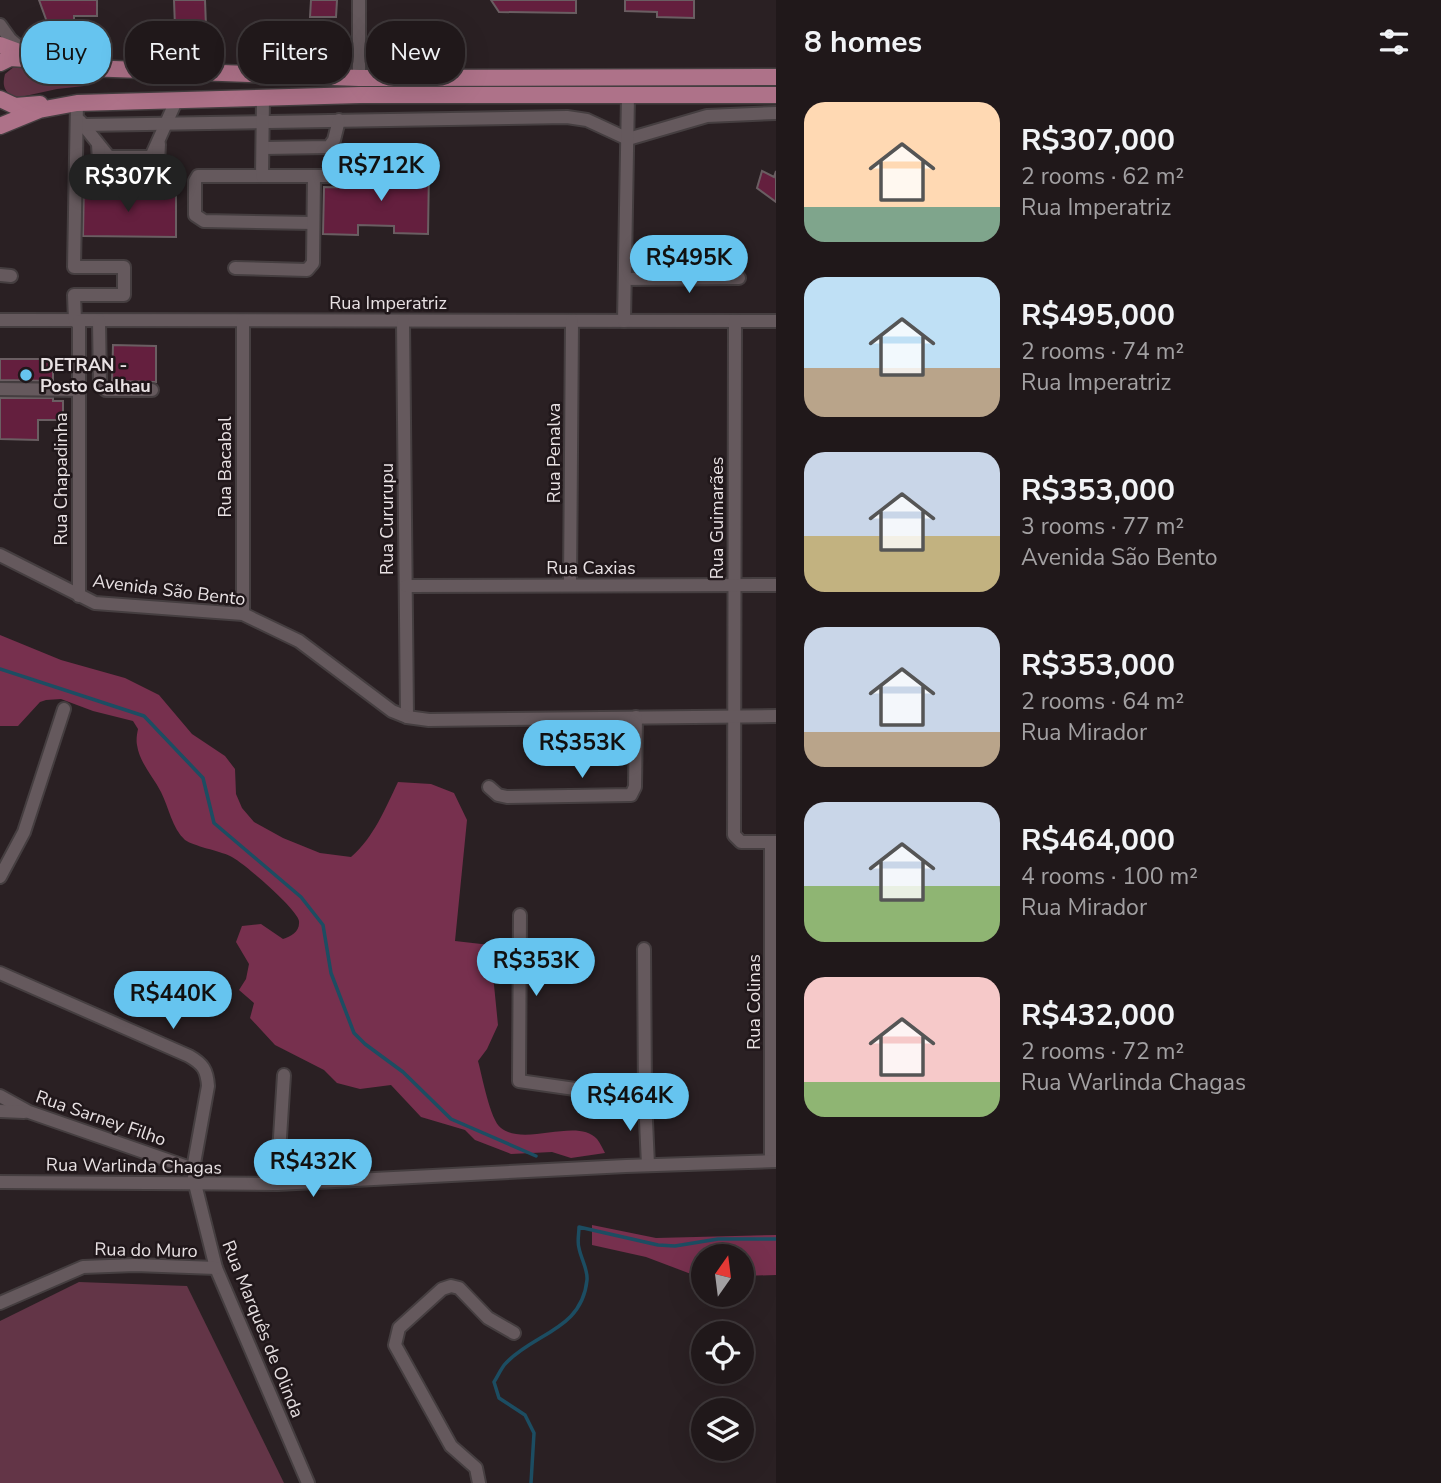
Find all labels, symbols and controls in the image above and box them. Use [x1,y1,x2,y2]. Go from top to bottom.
chip: Buy [21,21,111,84]
chip: Rent [125,21,224,84]
chip: Filters [238,21,352,84]
chip: New [366,21,465,84]
text: 8 homes [804,22,922,63]
icon: filters [1375,23,1413,61]
text: R$307,000 [1021,120,1175,161]
icon: home [860,130,944,214]
pin: R$712K [324,144,438,203]
text: R$712K [338,150,424,181]
pin: R$307K [71,154,185,214]
text: R$307K [85,161,171,192]
text: 2 rooms · 62 m² [1021,161,1184,192]
text: Rua Imperatriz [1021,192,1171,223]
pin: R$495K [632,236,746,295]
text: R$495K [646,242,732,273]
street label: Rua Imperatriz [329,291,447,315]
text: R$495,000 [1021,295,1175,336]
icon: home [860,305,944,389]
text: 2 rooms · 74 m² [1021,336,1184,367]
place label: DETRAN - Posto Calhau [40,353,151,398]
marker: DETRAN - Posto Calhau [18,367,34,383]
text: Rua Imperatriz [1021,367,1171,398]
street label: Rua Penalva [542,403,566,503]
street label: Rua Chapadinha [49,413,73,545]
street label: Rua Bacabal [213,416,237,518]
street label: Rua Guimarães [705,457,729,579]
street label: Rua Cururupu [375,463,399,575]
text: R$353,000 [1021,470,1175,511]
icon: home [860,480,944,564]
text: 3 rooms · 77 m² [1021,511,1184,542]
text: Avenida São Bento [1021,542,1218,573]
street label: Rua Caxias [546,556,636,580]
street label: Avenida São Bento [91,569,247,611]
text: R$353,000 [1021,645,1175,686]
icon: home [860,655,944,739]
text: 2 rooms · 64 m² [1021,686,1184,717]
text: Rua Mirador [1021,717,1147,748]
pin: R$353K [525,720,639,780]
text: R$353K [539,727,625,758]
text: R$464,000 [1021,820,1175,861]
icon: home [860,830,944,914]
text: 4 rooms · 100 m² [1021,861,1198,892]
text: Rua Mirador [1021,892,1147,923]
pin: R$353K [479,939,593,998]
text: R$353K [493,945,579,976]
street label: Rua Colinas [742,954,766,1050]
pin: R$440K [116,972,230,1031]
text: R$440K [130,978,216,1009]
text: R$432,000 [1021,995,1175,1036]
icon: home [860,1005,944,1089]
text: 2 rooms · 72 m² [1021,1036,1184,1067]
text: Rua Warlinda Chagas [1021,1067,1246,1098]
pin: R$464K [573,1074,687,1133]
text: R$464K [587,1080,673,1111]
street label: Rua Sarney Filho [33,1084,169,1152]
pin: R$432K [256,1140,370,1199]
text: R$432K [270,1146,356,1177]
street label: Rua Warlinda Chagas [46,1152,222,1180]
street label: Rua do Muro [94,1237,198,1263]
street label: Rua Marquês de Olinda [216,1237,310,1421]
north arrow [691,1244,754,1307]
map controls [691,1244,754,1461]
button: locate [691,1321,754,1384]
button: layers [691,1398,754,1461]

